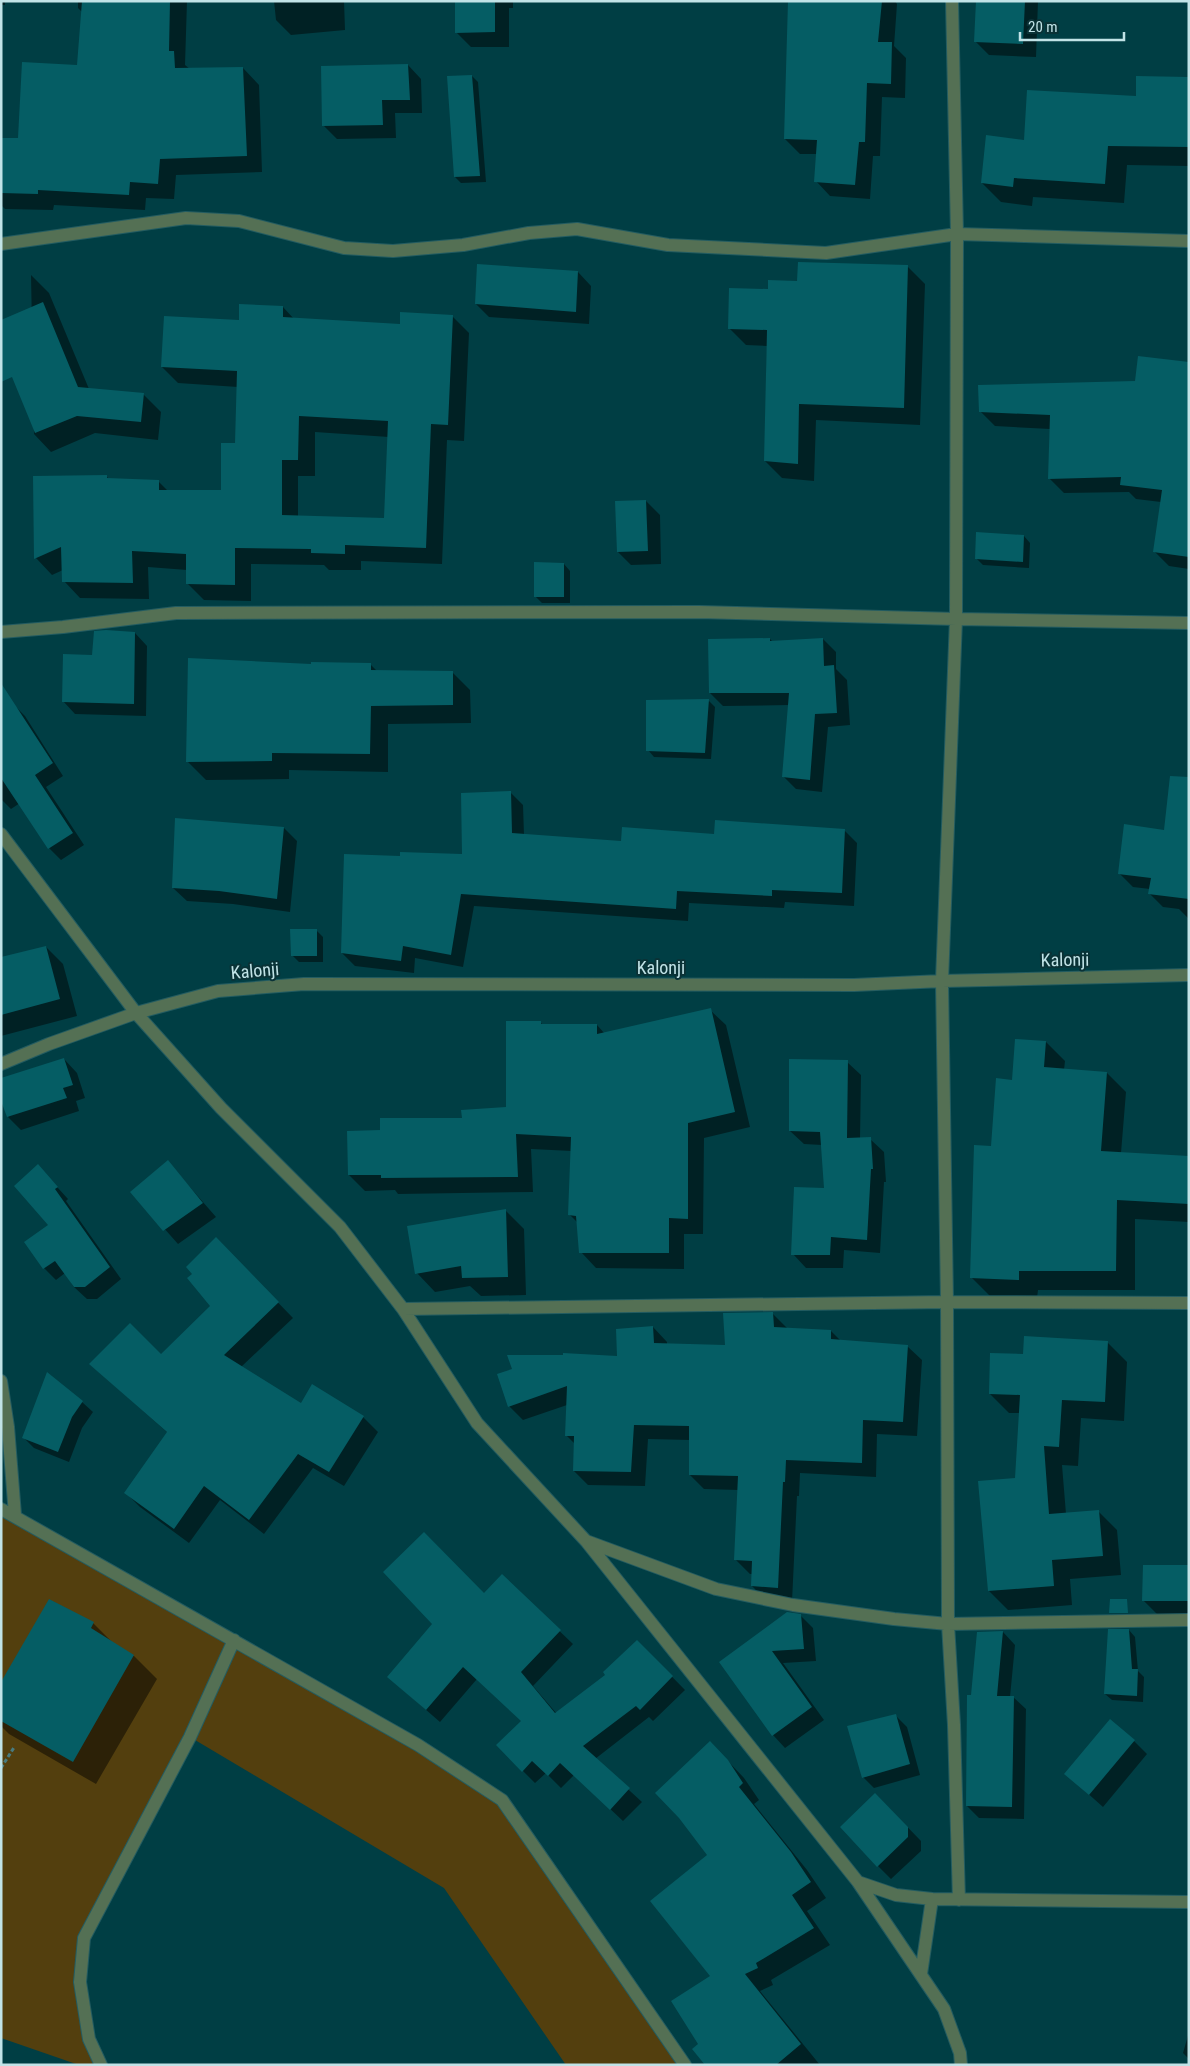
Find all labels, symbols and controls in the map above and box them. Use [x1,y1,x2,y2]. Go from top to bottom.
scale bar [1020,10,1124,42]
text: 20 m [1028,18,1058,36]
street label: Kalonji [1041,949,1089,970]
street label: Kalonji [637,957,685,978]
street label: Kalonji [230,958,280,983]

